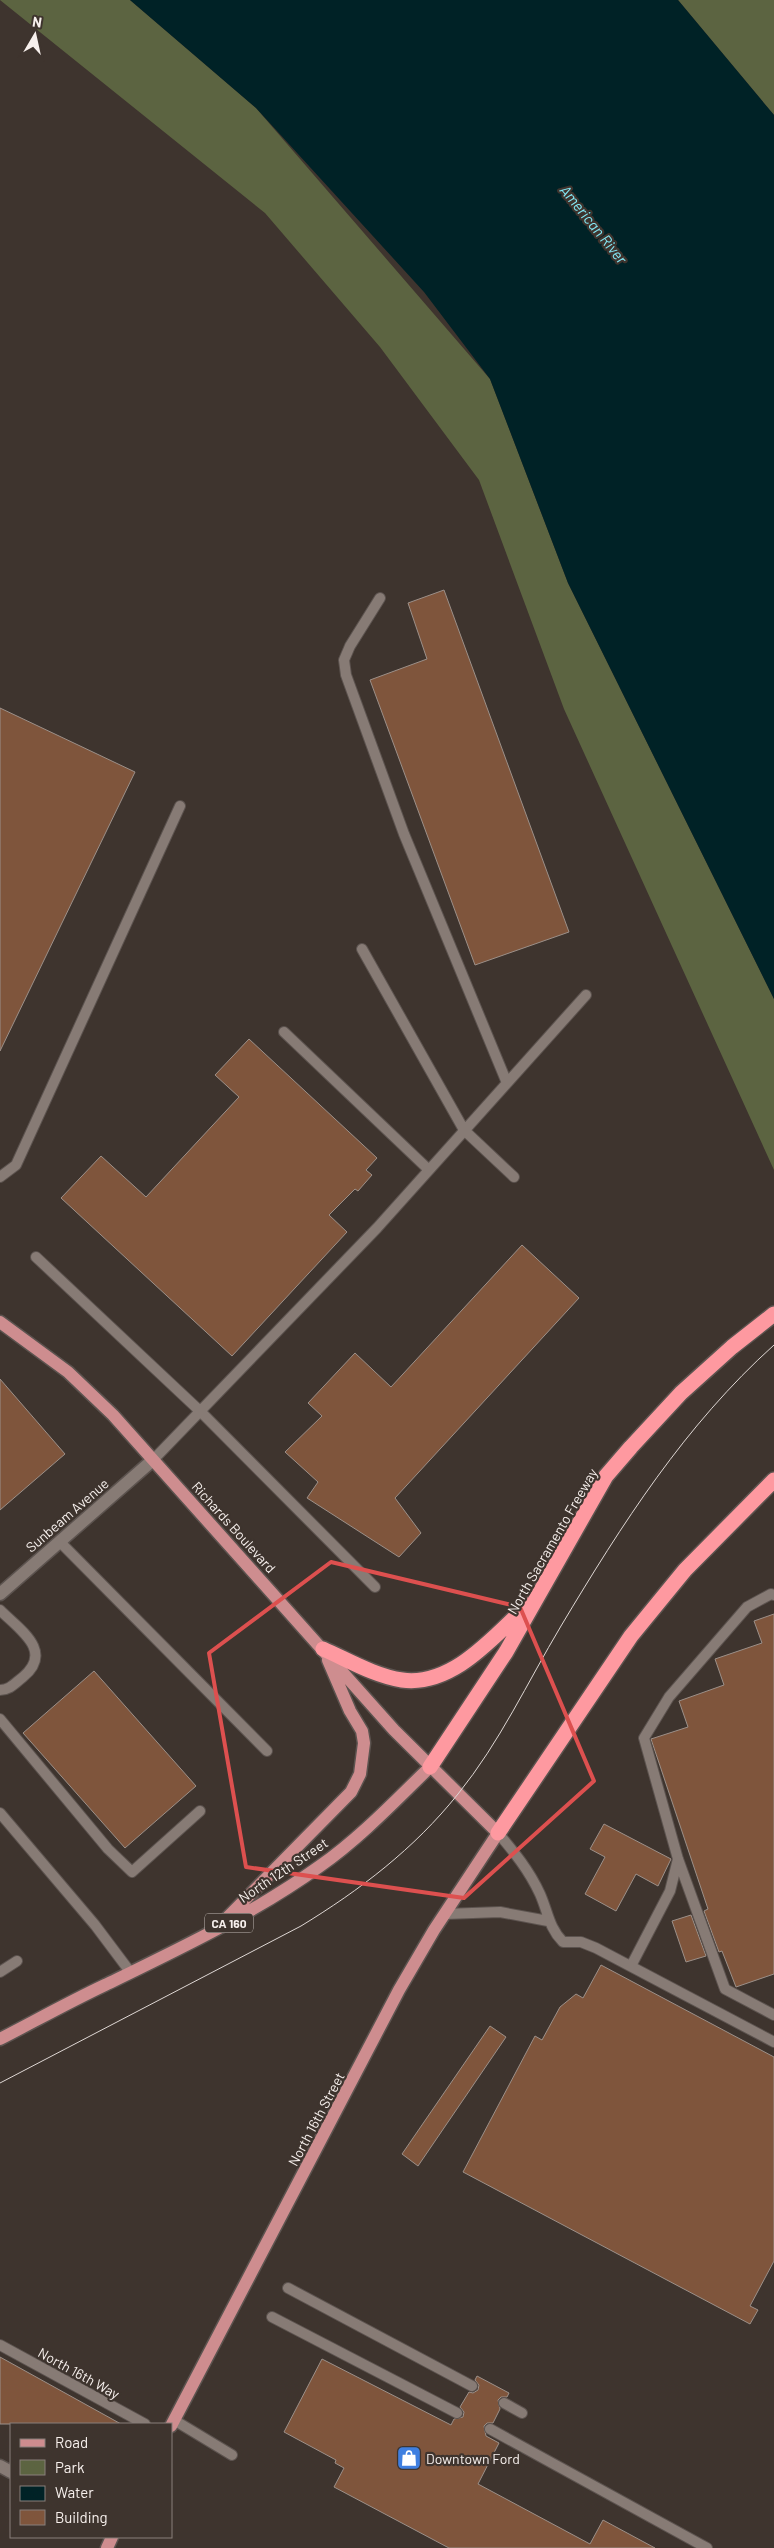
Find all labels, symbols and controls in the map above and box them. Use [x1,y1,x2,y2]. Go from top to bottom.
north arrow [10,10,60,60]
text: N [31,13,43,31]
water label: American River [557,181,632,268]
street label: North Sacramento Freeway [503,1465,601,1617]
street label: Sunbeam Avenue [22,1474,112,1556]
street label: Richards Boulevard [189,1478,279,1576]
street label: North 12th Street [235,1834,331,1906]
road number: CA 160 [205,1914,253,1932]
street label: North 16th Street [284,2069,348,2169]
street label: North 16th Way [35,2344,123,2403]
legend [10,2423,172,2538]
text: Road [55,2433,88,2451]
shop icon: Downtown Ford [396,2445,422,2471]
place label: Downtown Ford [426,2450,520,2467]
text: Park [55,2458,85,2476]
text: Water [55,2483,94,2501]
text: Building [55,2508,108,2526]

